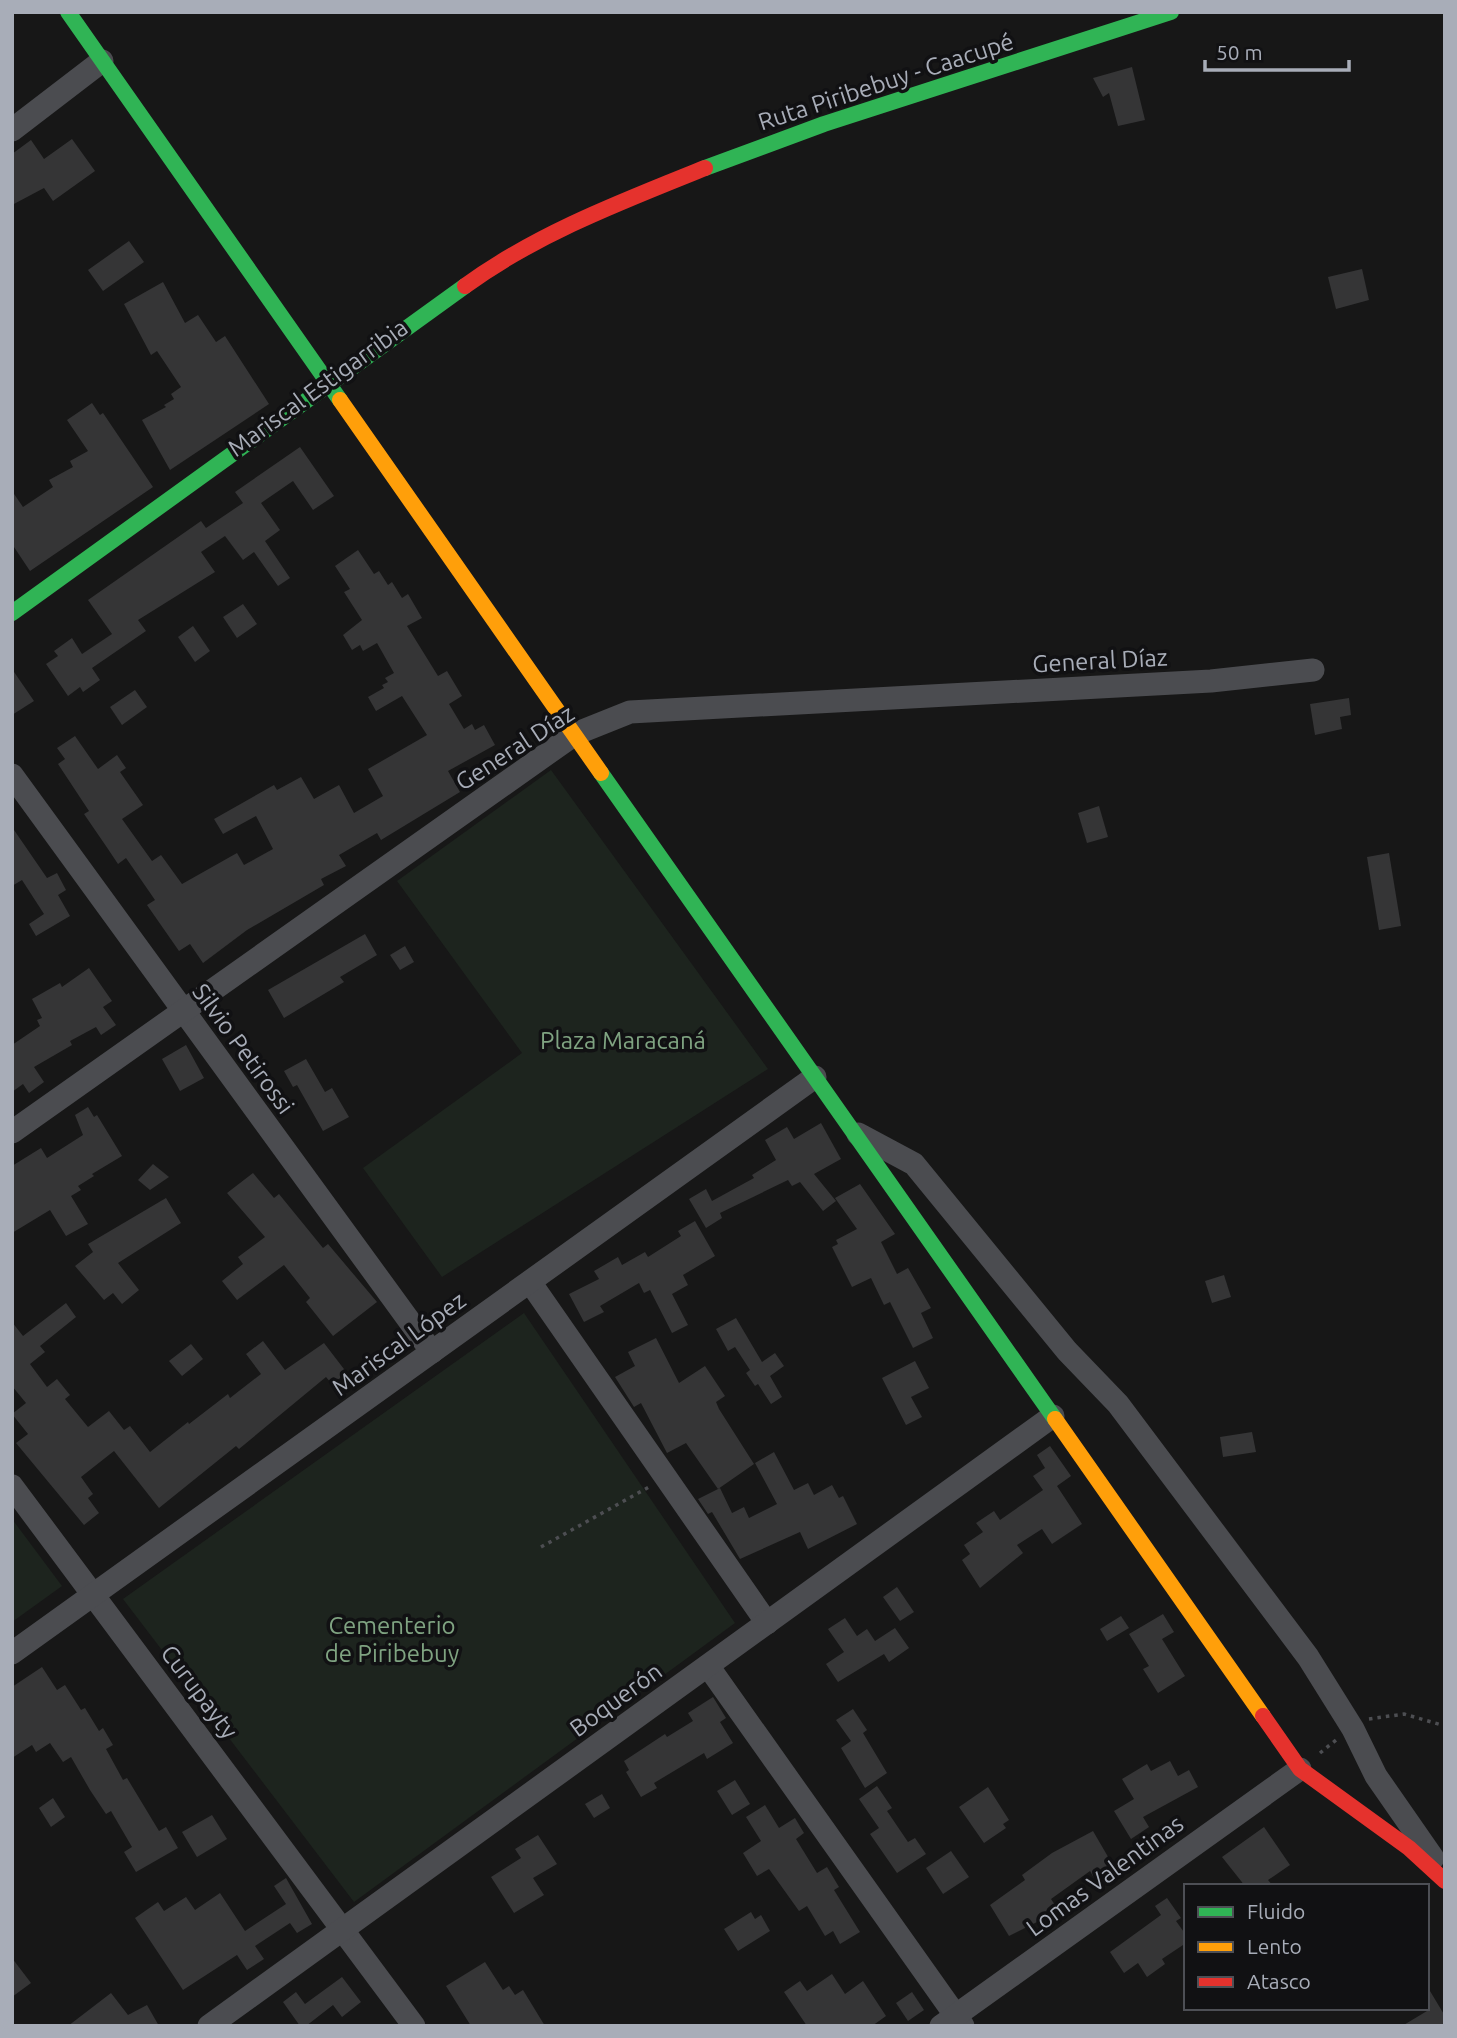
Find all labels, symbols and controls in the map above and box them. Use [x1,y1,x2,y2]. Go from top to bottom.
street label: Ruta Piribebuy - Caacupé [755,27,1017,136]
scale bar [1205,28,1348,72]
text: 50 m [1216,40,1263,64]
street label: Mariscal Estigarribia [223,313,413,462]
street label: General Díaz [1032,643,1168,678]
street label: General Díaz [451,699,579,796]
street label: Silvio Petirossi [187,979,300,1119]
park label: Plaza Maracaná [540,1027,706,1054]
street label: Mariscal López [327,1286,471,1401]
park label: Cementerio de Piribebuy [325,1612,460,1667]
street label: Curupayty [156,1640,244,1744]
street label: Boquerón [564,1657,667,1742]
street label: Lomas Valentinas [1021,1810,1188,1942]
legend [1184,1884,1429,2010]
text: Fluido [1247,1899,1305,1923]
text: Lento [1247,1934,1302,1958]
text: Atasco [1247,1969,1311,1993]

